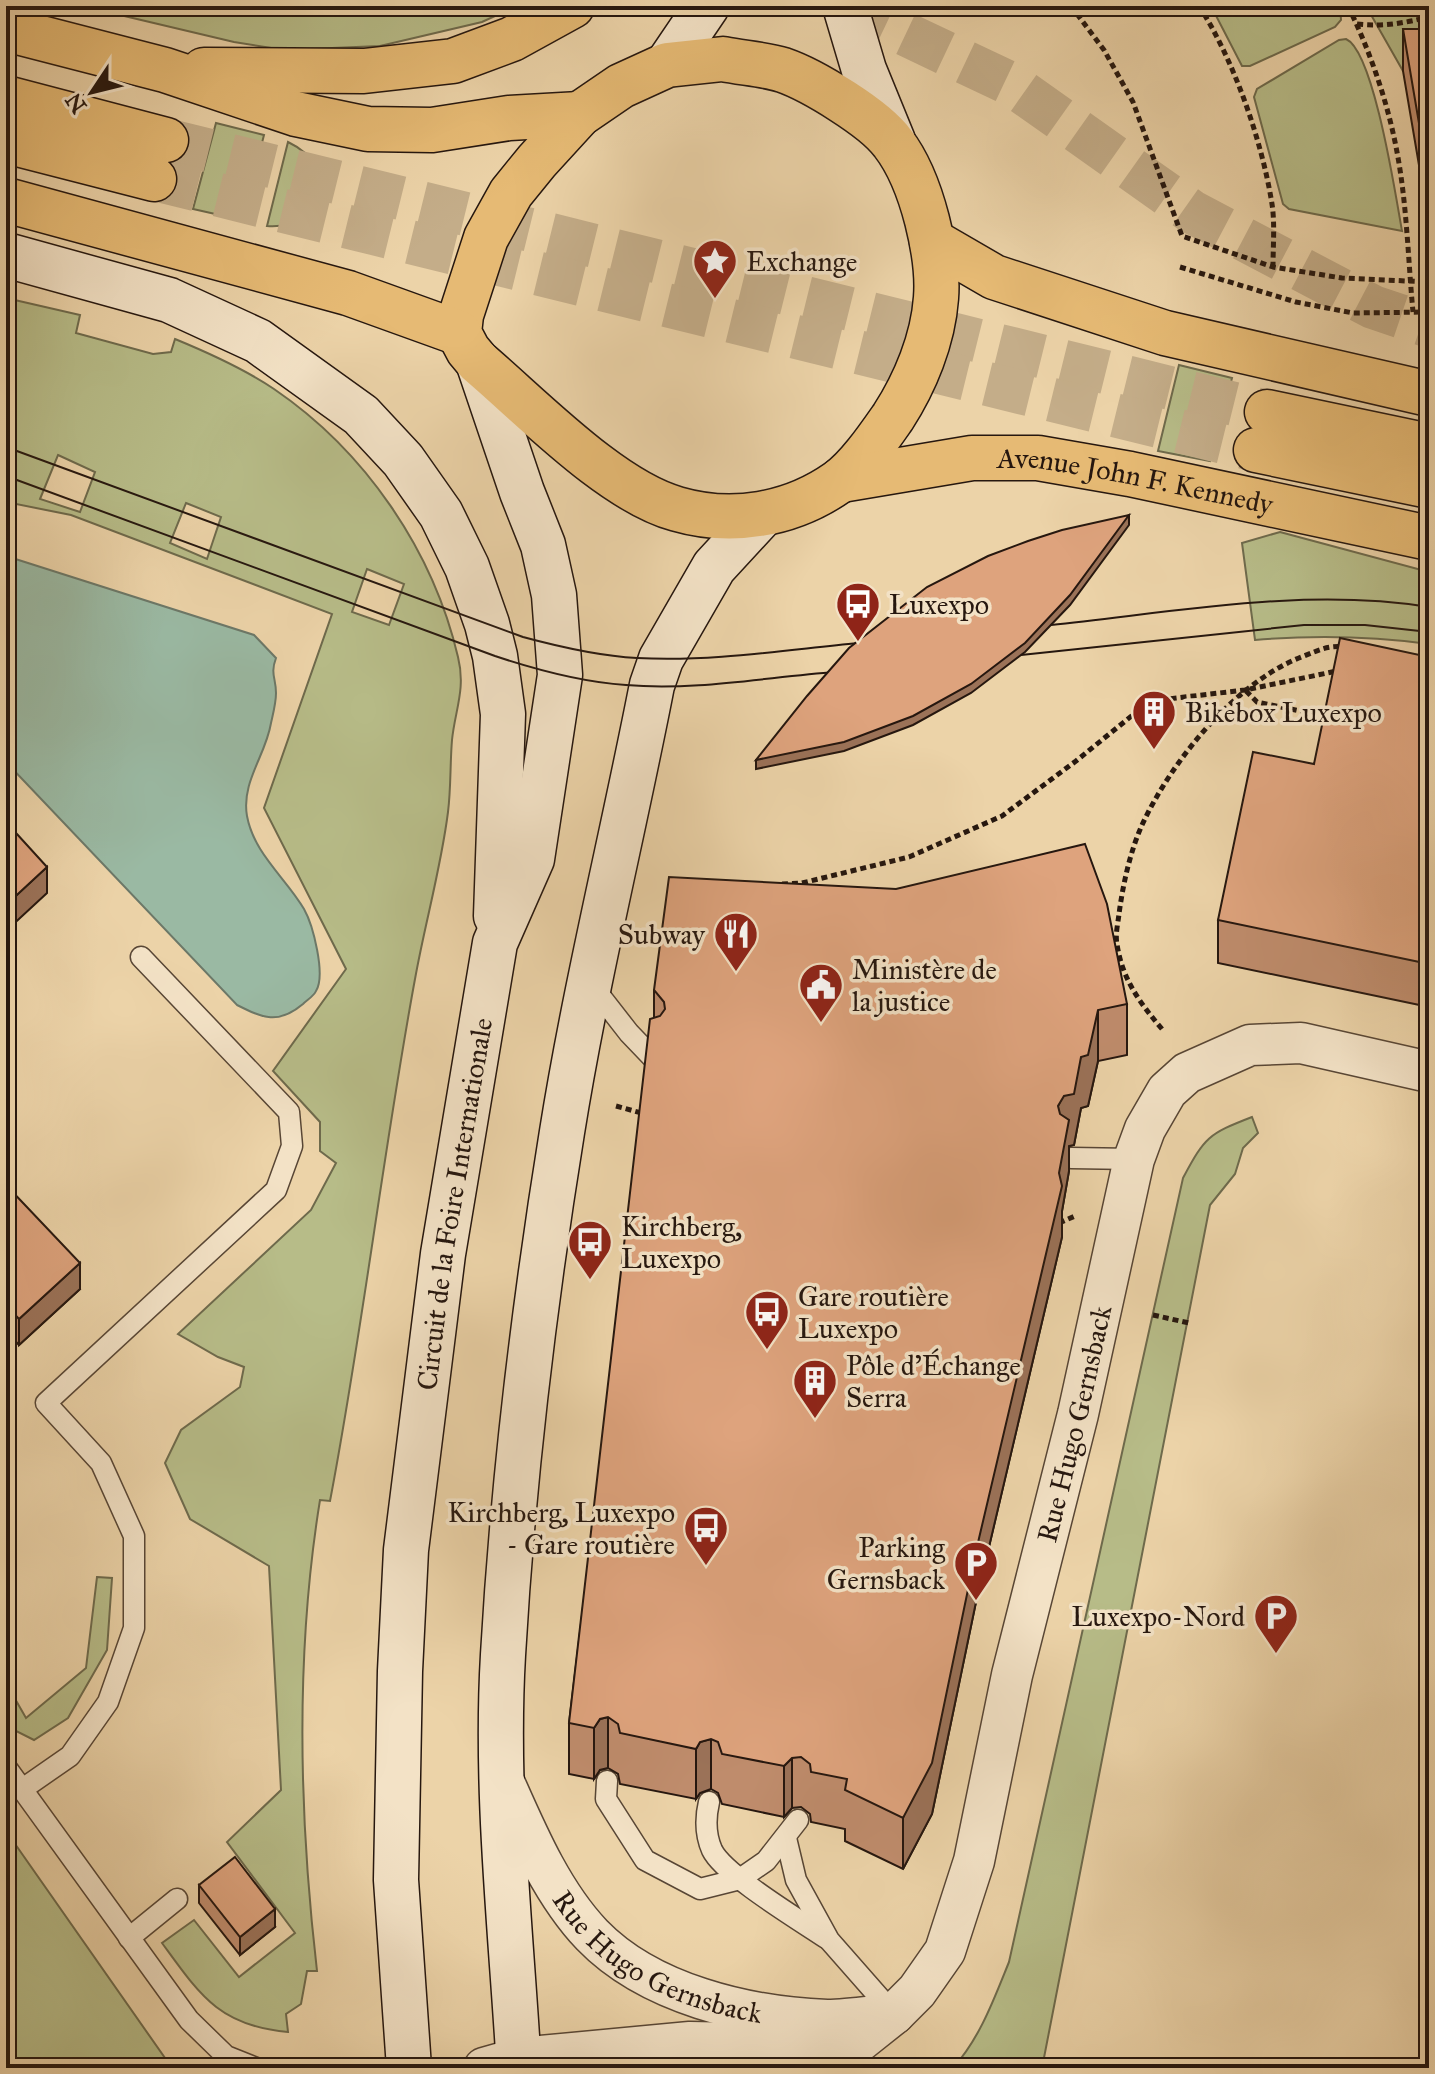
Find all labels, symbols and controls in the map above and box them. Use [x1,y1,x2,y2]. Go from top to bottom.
north arrow [52,52,132,132]
text: N [59,88,92,119]
place icon: Exchange [691,237,739,300]
place label: Exchange [746,244,857,279]
street label: Avenue John F. Kennedy [996,441,1277,522]
bus stop icon: Luxexpo [834,580,882,643]
place label: Luxexpo [889,587,989,622]
building icon: Bikebox Luxexpo [1130,688,1178,751]
place label: Bikebox Luxexpo [1185,695,1382,730]
restaurant icon: Subway [712,910,760,973]
place label: Subway [618,917,706,952]
place label: Ministère de la justice [852,952,997,1019]
public building icon: Ministère de la justice [797,961,845,1024]
street label: Circuit de la Foire Internationale [409,1015,500,1392]
place label: Kirchberg, Luxexpo [621,1209,742,1276]
bus stop icon: Kirchberg, Luxexpo [566,1218,614,1281]
place label: Gare routière Luxexpo [798,1279,949,1346]
bus stop icon: Gare routière Luxexpo [743,1288,791,1351]
street label: Rue Hugo Gernsback [1029,1302,1119,1546]
place label: Pôle d'Échange Serra [846,1348,1021,1415]
building icon: Pôle d'Échange Serra [791,1357,839,1420]
place label: Kirchberg, Luxexpo - Gare routière [448,1495,675,1562]
bus stop icon: Kirchberg, Luxexpo - Gare routière [682,1504,730,1567]
place label: Parking Gernsback [827,1530,946,1597]
parking icon: Parking Gernsback [952,1539,1000,1602]
parking icon: Luxexpo-Nord [1252,1592,1300,1655]
place label: Luxexpo-Nord [1071,1599,1245,1634]
street label: Rue Hugo Gernsback [545,1884,765,2031]

